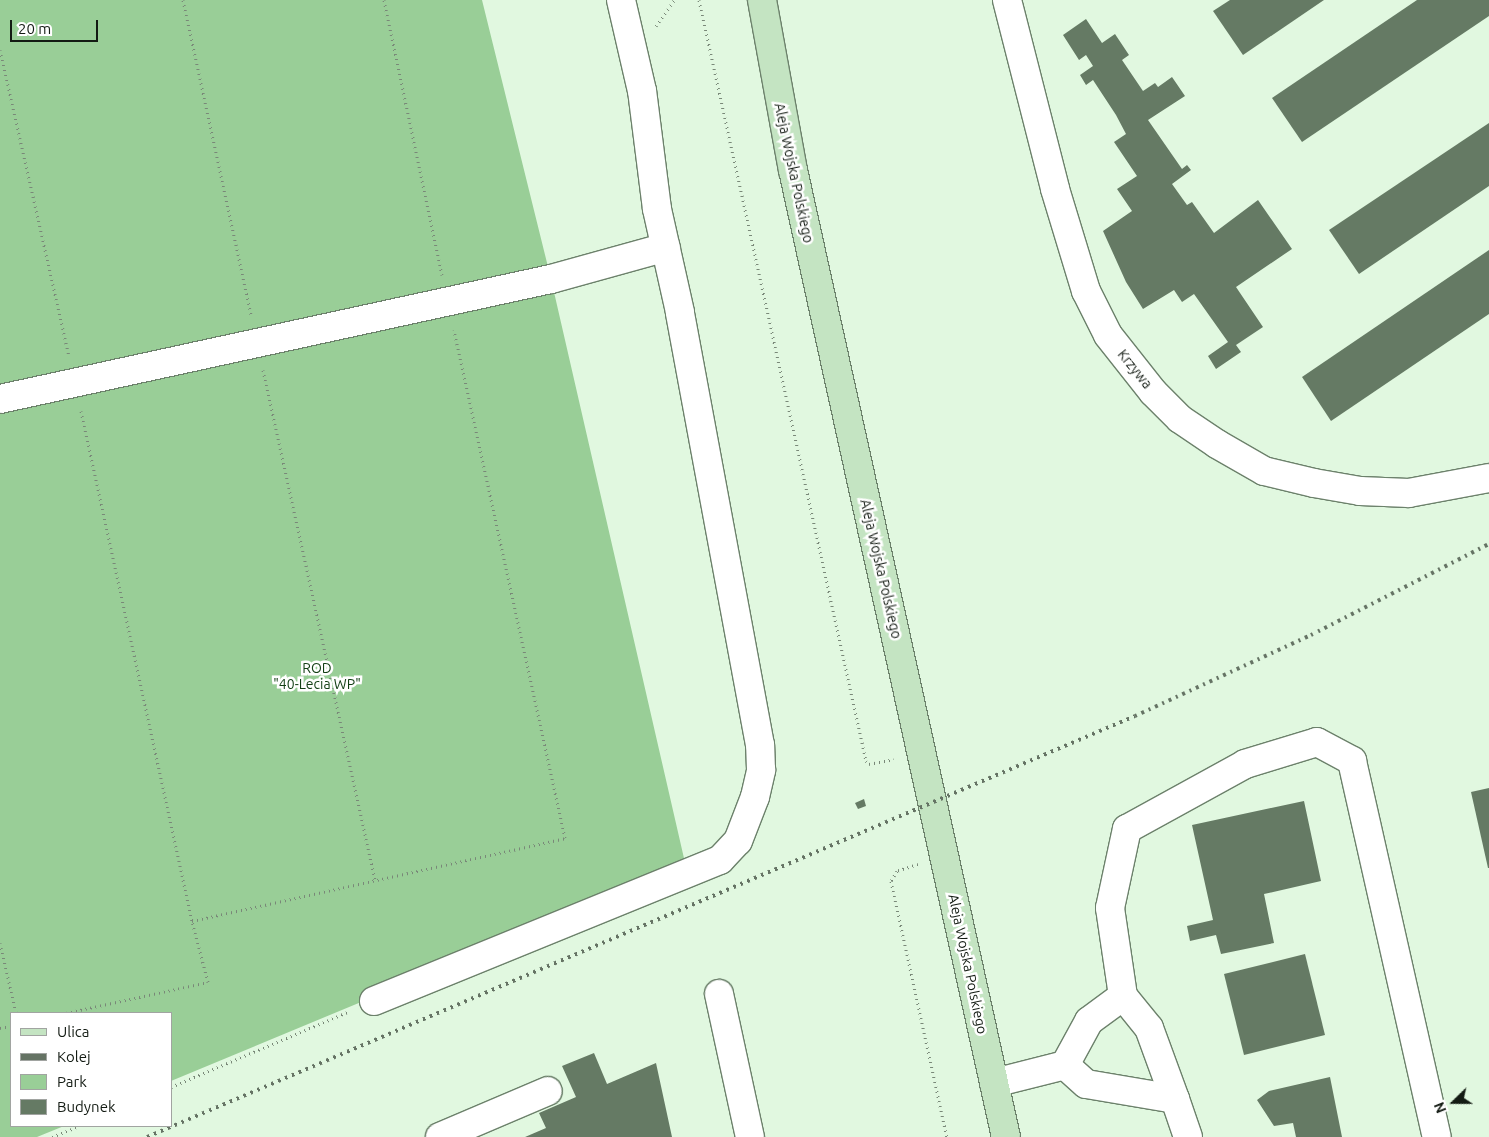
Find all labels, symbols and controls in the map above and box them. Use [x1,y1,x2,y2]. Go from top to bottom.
scale bar [12,10,100,42]
text: 20 m [18,20,51,37]
street label: Aleja Wojska Polskiego [771,101,817,245]
street label: Krzywa [1114,346,1156,392]
street label: Aleja Wojska Polskiego [857,498,905,640]
park label: ROD "40-Lecia WP" [273,660,361,692]
street label: Aleja Wojska Polskiego [945,892,991,1036]
legend [10,1012,172,1127]
text: Ulica [57,1023,89,1040]
text: Kolej [57,1048,91,1065]
text: Park [57,1073,87,1090]
north arrow [1429,1077,1479,1127]
text: Budynek [57,1098,116,1115]
text: N [1431,1100,1449,1115]

